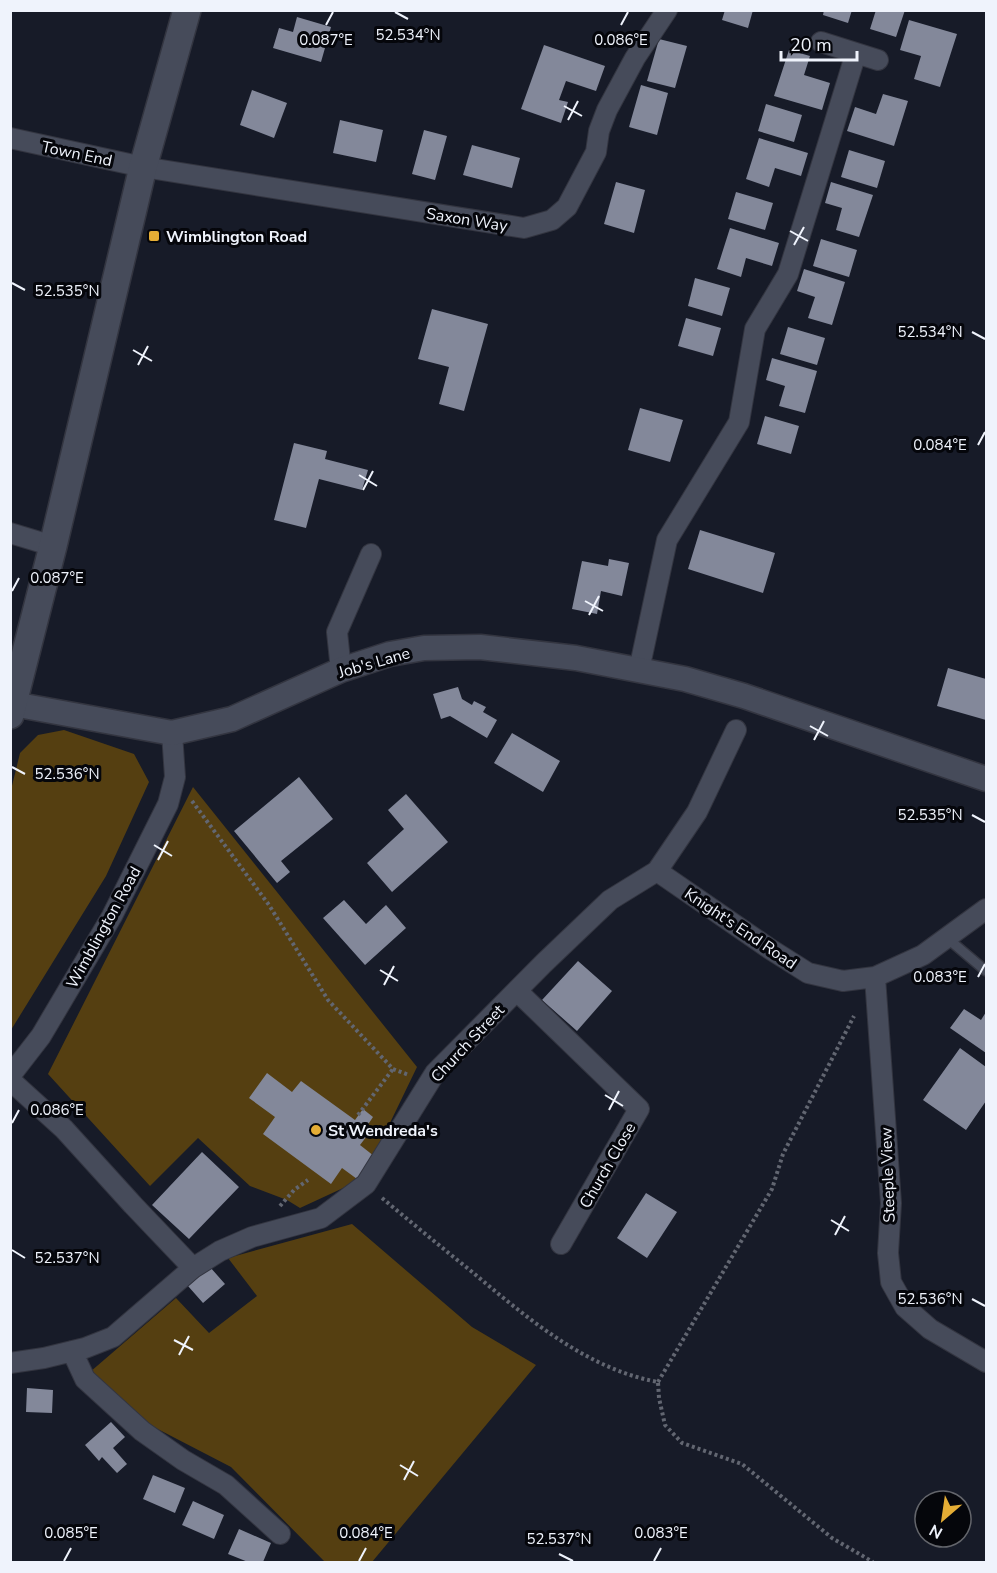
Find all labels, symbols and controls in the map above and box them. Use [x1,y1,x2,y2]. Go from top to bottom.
scale bar [781,24,858,62]
text: 52.534°N [375,25,441,45]
text: 0.087°E [299,30,353,50]
text: 0.086°E [594,30,648,50]
text: 20 m [790,33,832,57]
street label: Town End [39,136,114,172]
street label: Saxon Way [425,203,510,237]
place label: Wimblington Road [166,226,307,248]
marker: Wimblington Road [147,229,161,243]
text: 52.535°N [34,281,100,301]
text: 52.534°N [897,322,963,342]
text: 0.084°E [913,435,967,455]
text: 0.087°E [30,568,84,588]
street label: Job's Lane [335,642,413,684]
text: 52.536°N [34,764,100,784]
text: 52.535°N [897,805,963,825]
street label: Wimblington Road [61,863,146,992]
street label: Knight's End Road [680,883,801,975]
text: 0.083°E [913,967,967,987]
street label: Church Street [426,1000,510,1087]
text: 0.086°E [30,1100,84,1120]
street label: Church Close [574,1119,641,1212]
place label: St Wendreda's [328,1120,438,1142]
marker: St Wendreda's [309,1123,323,1137]
street label: Steeple View [875,1126,901,1223]
text: 52.537°N [34,1248,100,1268]
text: 52.536°N [897,1289,963,1309]
north arrow [913,1489,973,1549]
text: N [926,1519,947,1544]
text: 0.085°E [44,1523,98,1543]
text: 0.084°E [339,1523,393,1543]
text: 0.083°E [634,1523,688,1543]
text: 52.537°N [526,1529,592,1549]

